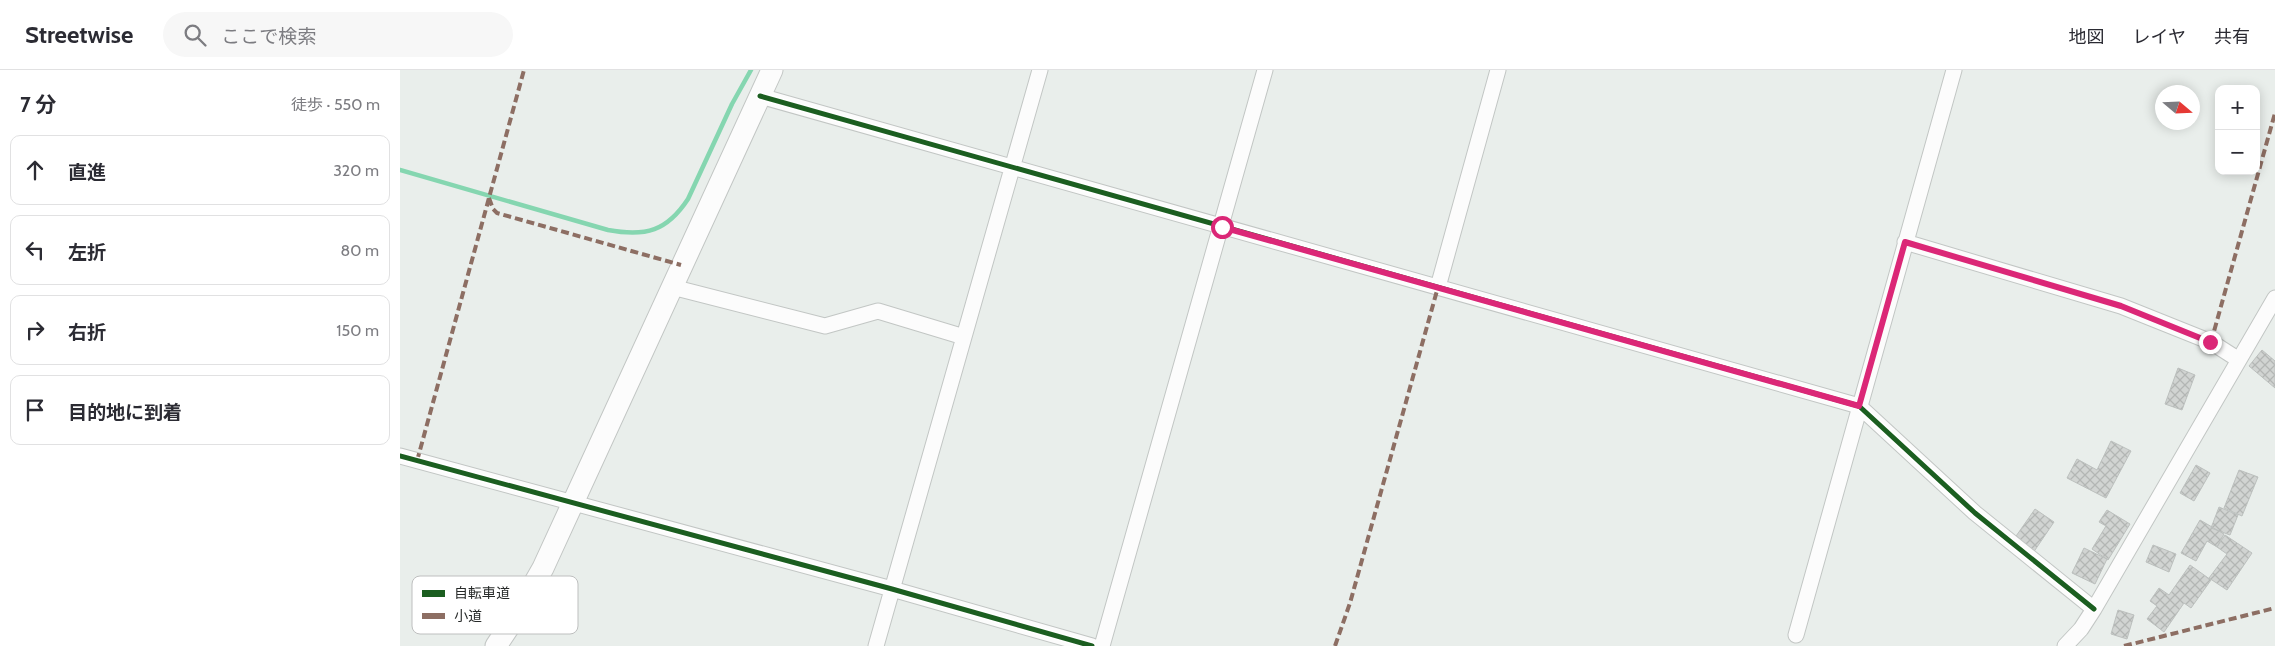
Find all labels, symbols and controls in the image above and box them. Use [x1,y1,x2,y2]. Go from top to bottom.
search box [163,12,513,57]
text: Streetwise [25,20,133,49]
icon: search [181,21,209,49]
text: ここで検索 [221,25,316,48]
text: 地図 [2069,26,2105,48]
text: レイヤ [2133,26,2186,48]
text: 共有 [2214,26,2250,48]
north arrow [2155,85,2200,130]
map controls [2215,85,2260,175]
button: + [2215,85,2260,130]
text: 7 分 [20,92,56,117]
text: 徒歩 · 550 m [291,95,380,114]
button: − [2215,130,2260,175]
icon: ahead [21,156,49,184]
text: 直進 [68,161,106,184]
text: 320 m [333,161,379,180]
route start [1211,216,1234,239]
icon: left [21,236,49,264]
text: 左折 [68,241,106,264]
text: 80 m [341,241,379,260]
icon: right [21,316,49,344]
text: 右折 [68,321,106,344]
text: 150 m [336,321,379,340]
route end [2199,331,2222,354]
icon: arrive [21,396,49,424]
text: 目的地に到着 [68,401,182,424]
legend [412,576,578,634]
text: 自転車道 [454,584,510,602]
text: 小道 [454,607,482,625]

